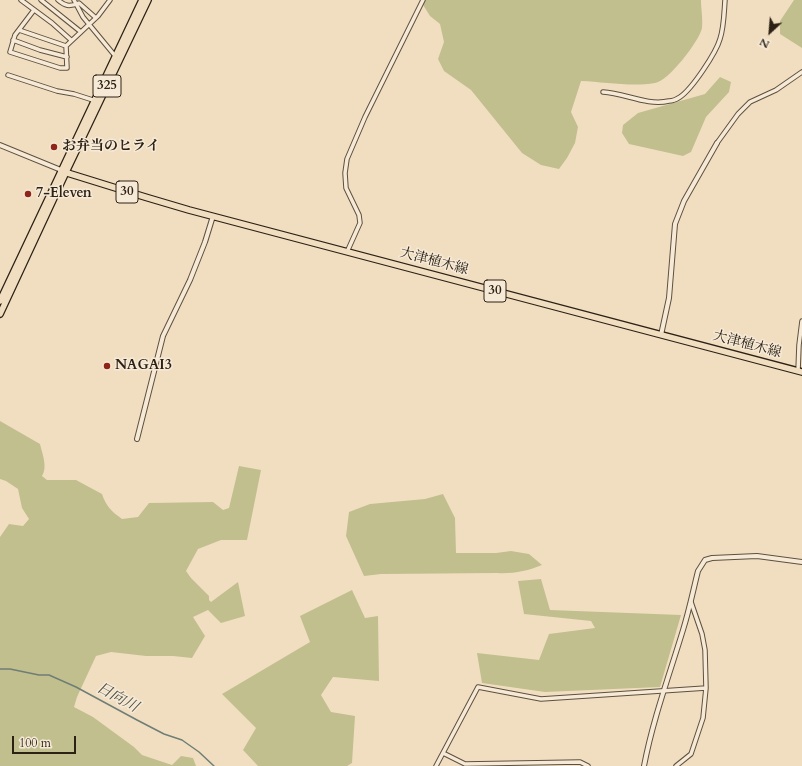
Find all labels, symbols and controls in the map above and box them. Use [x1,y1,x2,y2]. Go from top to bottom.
north arrow [750,12,790,52]
text: N [757,34,772,52]
road number: 325 [93,75,121,97]
place label: お弁当のヒライ [62,139,160,155]
marker: お弁当のヒライ [49,142,59,152]
road number: 30 [116,181,138,203]
place label: 7-Eleven [36,186,92,202]
marker: 7-Eleven [23,189,33,199]
street label: 大津植木線 [398,245,470,279]
road number: 30 [484,280,506,302]
street label: 大津植木線 [711,328,783,362]
place label: NAGAI3 [115,358,172,374]
marker: NAGAI3 [102,361,112,371]
water label: 日向川 [93,679,141,717]
scale bar [14,728,78,754]
text: 100 m [19,735,51,751]

